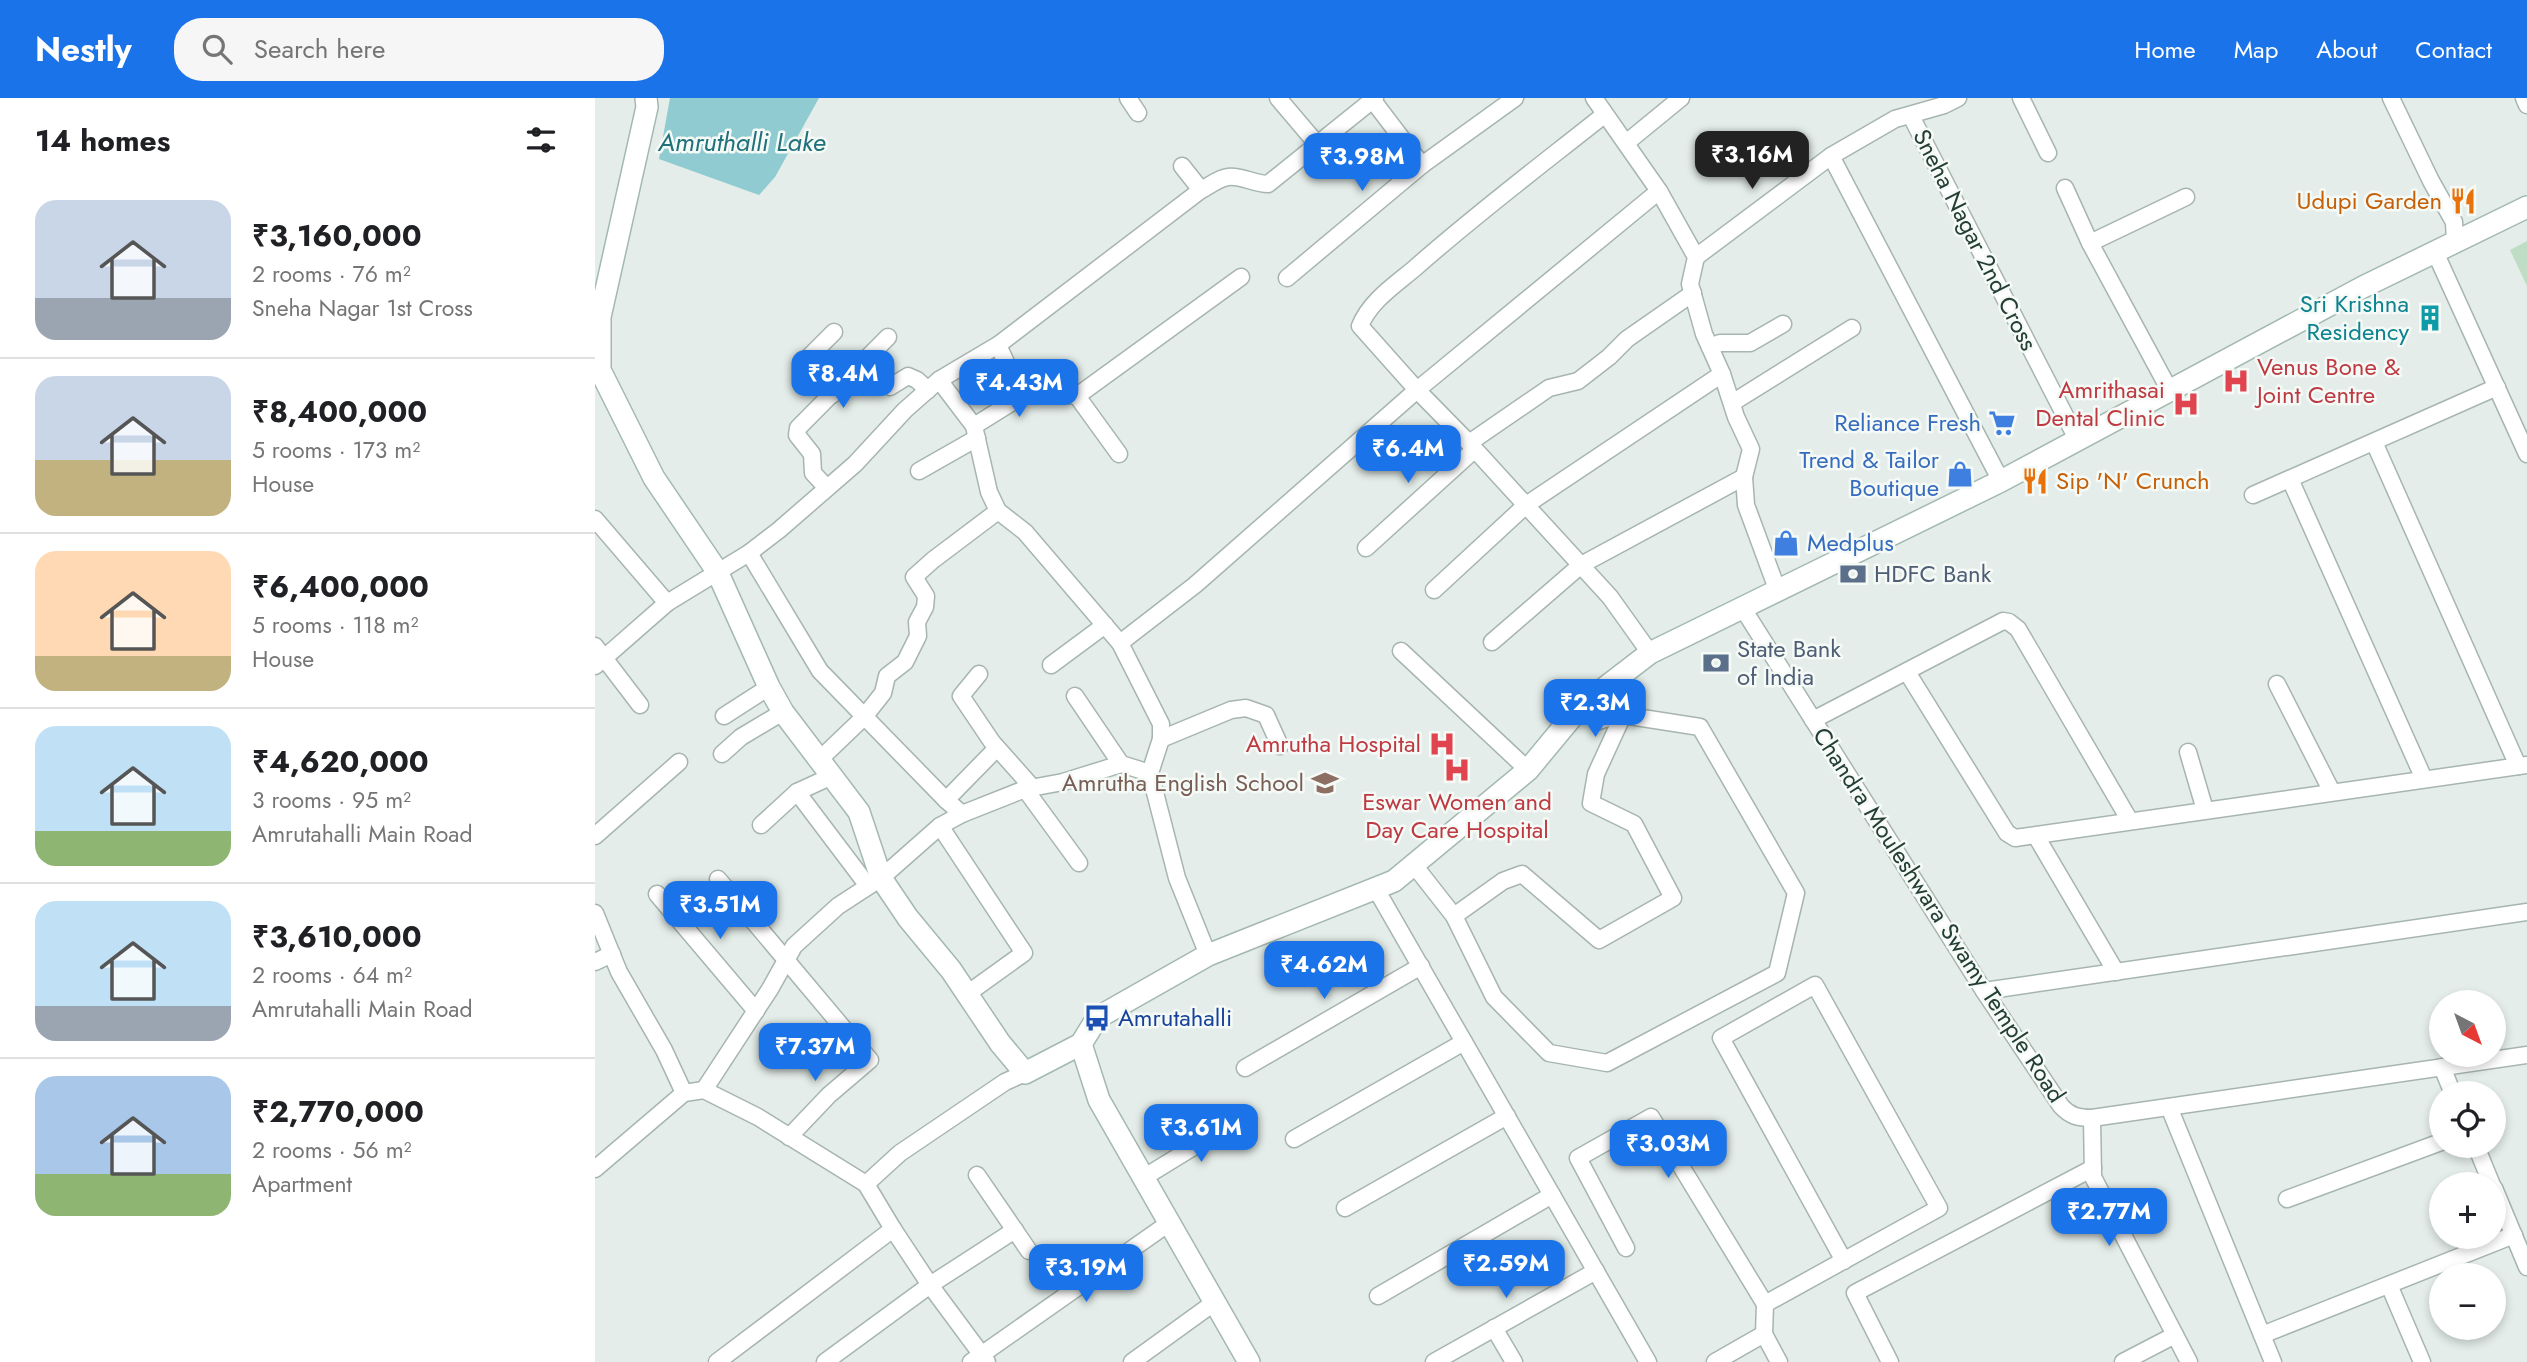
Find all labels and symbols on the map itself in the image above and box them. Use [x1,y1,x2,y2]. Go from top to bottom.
water label: Amruthalli Lake [657,123,826,161]
street label: Sneha Nagar 2nd Cross [1904,123,2046,356]
pin: ₹3.16M [1695,132,1809,191]
pin: ₹3.98M [1305,134,1419,193]
place label: Udupi Garden [2297,183,2442,218]
restaurant icon: Udupi Garden [2448,186,2478,216]
place label: Sri Krishna Residency [2300,286,2409,349]
building icon: Sri Krishna Residency [2415,303,2445,333]
place label: Venus Bone & Joint Centre [2254,349,2400,412]
pin: ₹8.4M [794,350,892,410]
pin: ₹4.43M [962,360,1076,419]
hospital icon: Venus Bone & Joint Centre [2221,366,2251,396]
place label: Amrithasai Dental Clinic [2035,372,2165,435]
hospital icon: Amrithasai Dental Clinic [2171,389,2201,419]
place label: Reliance Fresh [1834,405,1981,440]
supermarket icon: Reliance Fresh [1987,408,2017,438]
pin: ₹6.4M [1359,426,1457,485]
place label: Trend & Tailor Boutique [1799,442,1940,505]
shop icon: Trend & Tailor Boutique [1945,459,1975,489]
place label: Sip 'N' Crunch [2056,463,2210,498]
restaurant icon: Sip 'N' Crunch [2020,466,2050,496]
place label: Medplus [1807,525,1894,560]
shop icon: Medplus [1771,528,1801,558]
place label: HDFC Bank [1874,556,1992,591]
bank icon: HDFC Bank [1838,559,1868,589]
place label: State Bank of India [1737,631,1841,694]
bank icon: State Bank of India [1701,648,1731,678]
pin: ₹2.3M [1546,680,1644,739]
street label: Chandra Mouleshwara Swamy Temple Road [1804,720,2074,1109]
place label: Amrutha Hospital [1246,726,1421,761]
hospital icon: Amrutha Hospital [1427,729,1457,759]
hospital icon: Eswar Women and Day Care Hospital [1442,755,1472,785]
place label: Amrutha English School [1062,765,1304,800]
school or university icon: Amrutha English School [1310,768,1340,798]
place label: Eswar Women and Day Care Hospital [1362,784,1552,847]
pin: ₹3.51M [663,882,777,941]
pin: ₹4.62M [1267,942,1381,1001]
north arrow [2429,990,2506,1068]
place label: Amrutahalli [1118,1000,1232,1035]
bus stop icon: Amrutahalli [1082,1003,1112,1033]
pin: ₹7.37M [758,1024,872,1083]
pin: ₹3.61M [1144,1104,1258,1164]
pin: ₹3.03M [1611,1121,1725,1180]
pin: ₹2.77M [2052,1188,2166,1248]
pin: ₹2.59M [1449,1240,1563,1300]
pin: ₹3.19M [1029,1244,1143,1304]

